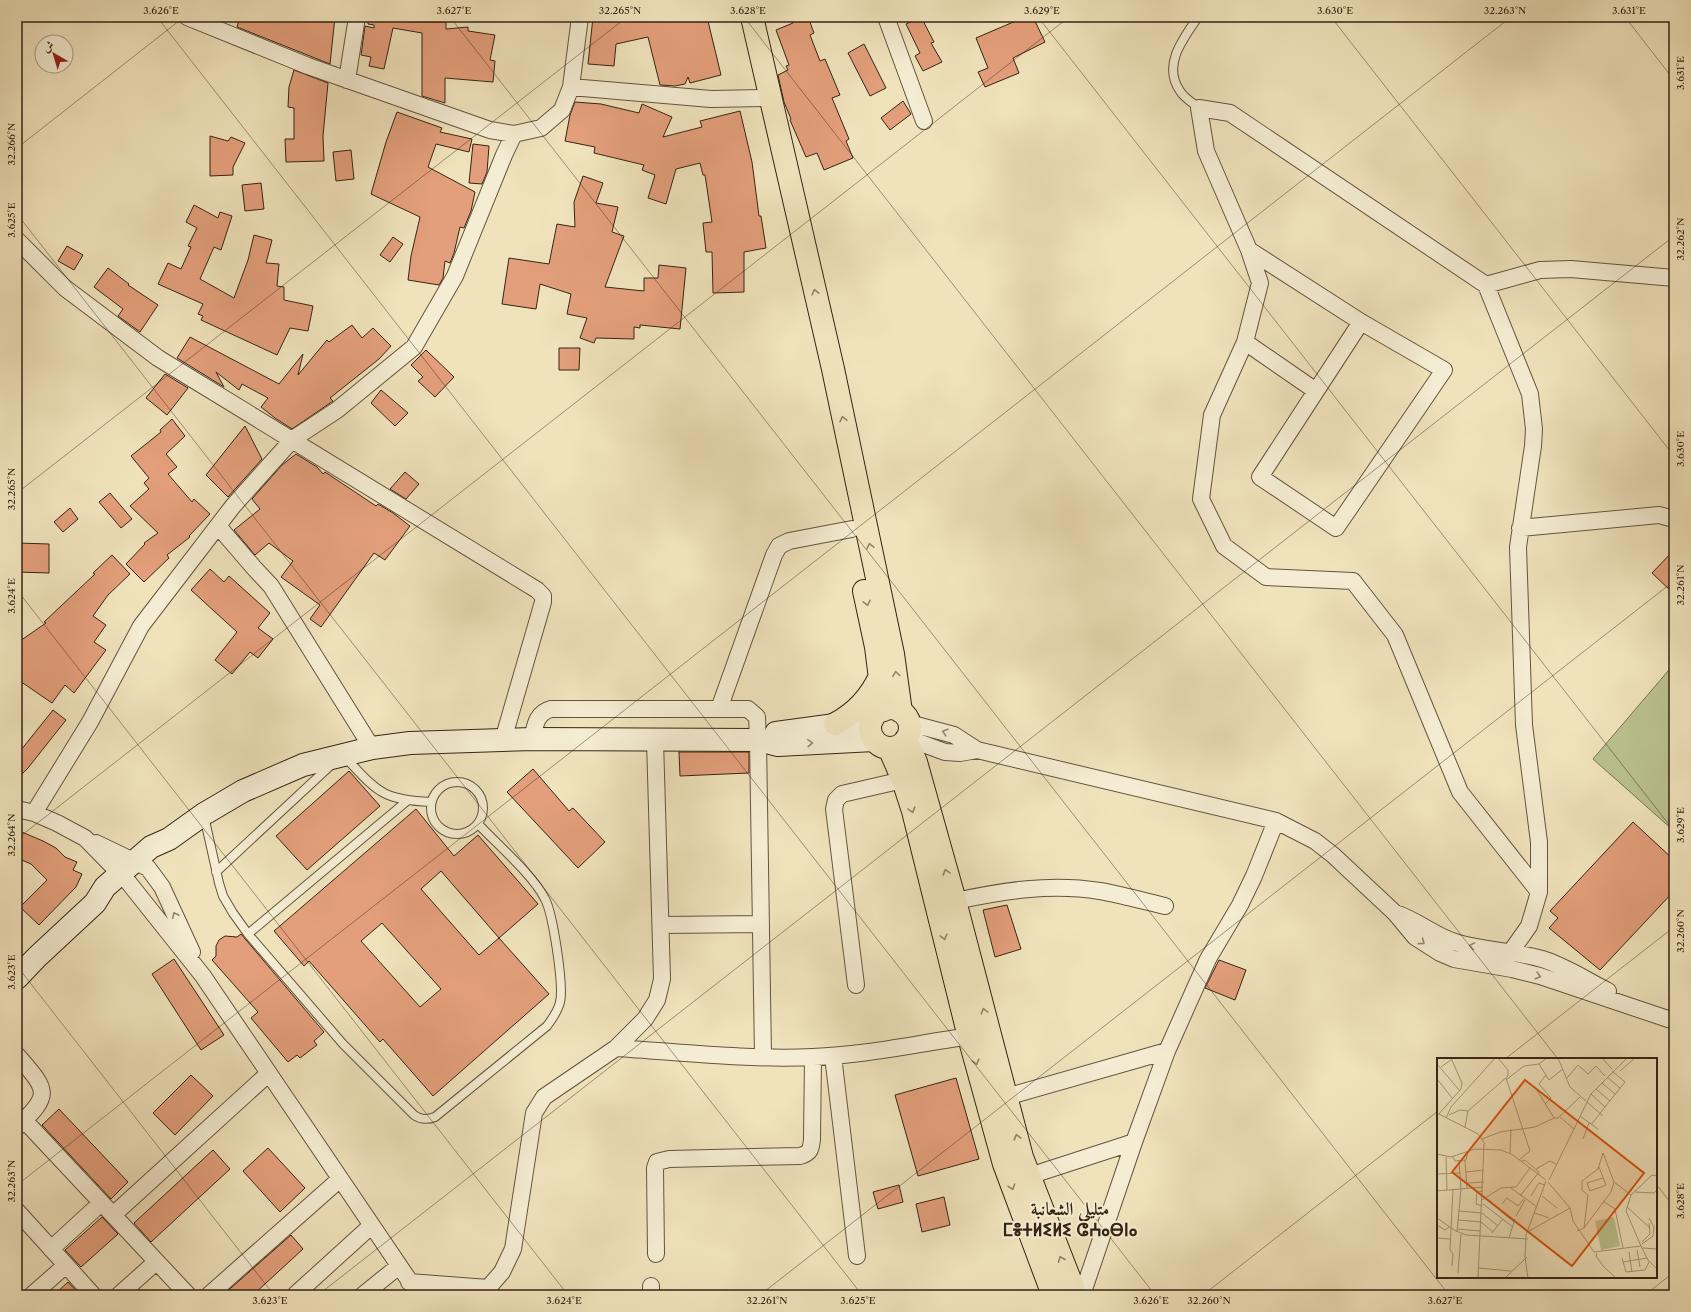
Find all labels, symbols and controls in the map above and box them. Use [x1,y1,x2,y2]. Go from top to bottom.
text: 3.626°E [143,4,179,17]
text: 3.627°E [437,4,472,17]
text: 32.265°N [599,4,641,17]
text: 3.628°E [730,4,766,17]
text: 3.629°E [1024,4,1060,17]
text: 3.630°E [1317,4,1353,17]
text: 32.263°N [1484,4,1526,17]
text: 3.631°E [1612,4,1646,17]
north arrow [34,34,74,74]
text: ش [39,37,57,55]
text: 3.631°E [1674,56,1687,90]
text: 32.266°N [5,123,18,165]
text: 3.625°E [5,202,18,238]
text: 32.262°N [1674,218,1687,260]
one-way arrow [812,289,820,295]
one-way arrow [840,416,848,422]
text: 3.630°E [1674,431,1687,467]
text: 32.265°N [5,468,18,510]
one-way arrow [867,543,875,550]
text: 32.261°N [1674,564,1687,606]
text: 3.624°E [5,578,18,614]
one-way arrow [862,599,870,606]
one-way arrow [892,671,901,677]
one-way arrow [942,729,948,737]
one-way arrow [807,739,813,748]
one-way arrow [907,807,916,814]
text: 3.629°E [1674,807,1687,843]
text: 32.264°N [5,814,18,856]
one-way arrow [942,869,951,876]
text: 32.260°N [1674,909,1687,953]
one-way arrow [171,911,179,918]
one-way arrow [939,933,947,940]
one-way arrow [1417,937,1424,944]
one-way arrow [1469,942,1475,951]
text: 3.623°E [5,954,18,990]
one-way arrow [1535,971,1542,979]
one-way arrow [980,1008,989,1015]
inset map [1437,1058,1657,1278]
one-way arrow [971,1059,980,1066]
one-way arrow [1013,1134,1021,1140]
text: 32.263°N [5,1160,18,1202]
text: 3.628°E [1674,1183,1687,1219]
one-way arrow [1008,1184,1016,1191]
district label: متليلي الشعانبة ⵎⴻⵜⵍⵉⵍⵉ ⵛⵄⴰⴱⵏⴰ [1002,1198,1138,1241]
one-way arrow [1058,1255,1066,1262]
text: 3.623°E [252,1294,288,1307]
text: 3.624°E [546,1294,582,1307]
text: 32.261°N [746,1294,788,1307]
text: 3.625°E [840,1294,876,1307]
text: 3.626°E [1133,1294,1169,1307]
text: 32.260°N [1187,1294,1231,1307]
text: 3.627°E [1428,1294,1463,1307]

